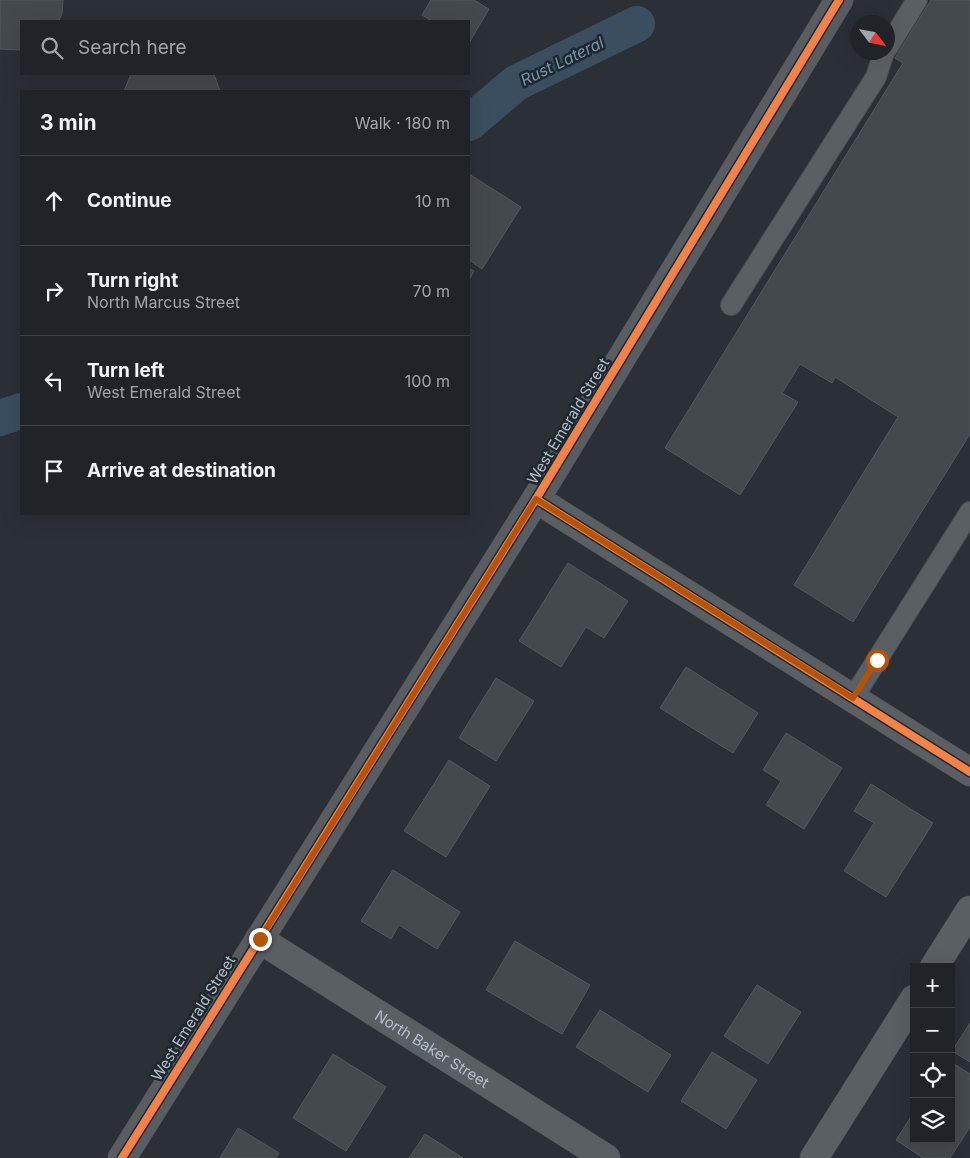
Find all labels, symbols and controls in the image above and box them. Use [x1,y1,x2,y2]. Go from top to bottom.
north arrow [850,15,895,60]
search box [20,20,470,75]
water label: Rust Lateral [517,32,607,90]
icon: search [38,34,66,62]
text: Search here [78,36,187,59]
text: 3 min [40,110,96,135]
text: Walk · 180 m [355,113,450,133]
icon: ahead [40,187,68,215]
text: Continue [87,189,172,212]
text: 10 m [415,191,450,211]
text: Turn right [87,269,178,292]
icon: right [40,277,68,305]
text: 70 m [413,281,450,301]
text: North Marcus Street [87,292,240,312]
street label: West Emerald Street [523,354,613,488]
text: Turn left [87,359,165,382]
icon: left [40,367,68,395]
text: 100 m [405,371,450,391]
text: West Emerald Street [87,382,241,402]
icon: arrive [40,457,68,485]
text: Arrive at destination [87,459,276,482]
route start [866,649,889,672]
route end [249,928,272,951]
street label: West Emerald Street [147,952,239,1084]
map controls [910,963,955,1143]
button: + [910,963,955,1008]
street label: North Baker Street [372,1005,493,1092]
button: − [910,1008,955,1053]
button: locate [910,1053,955,1098]
button: layers [910,1098,955,1143]

